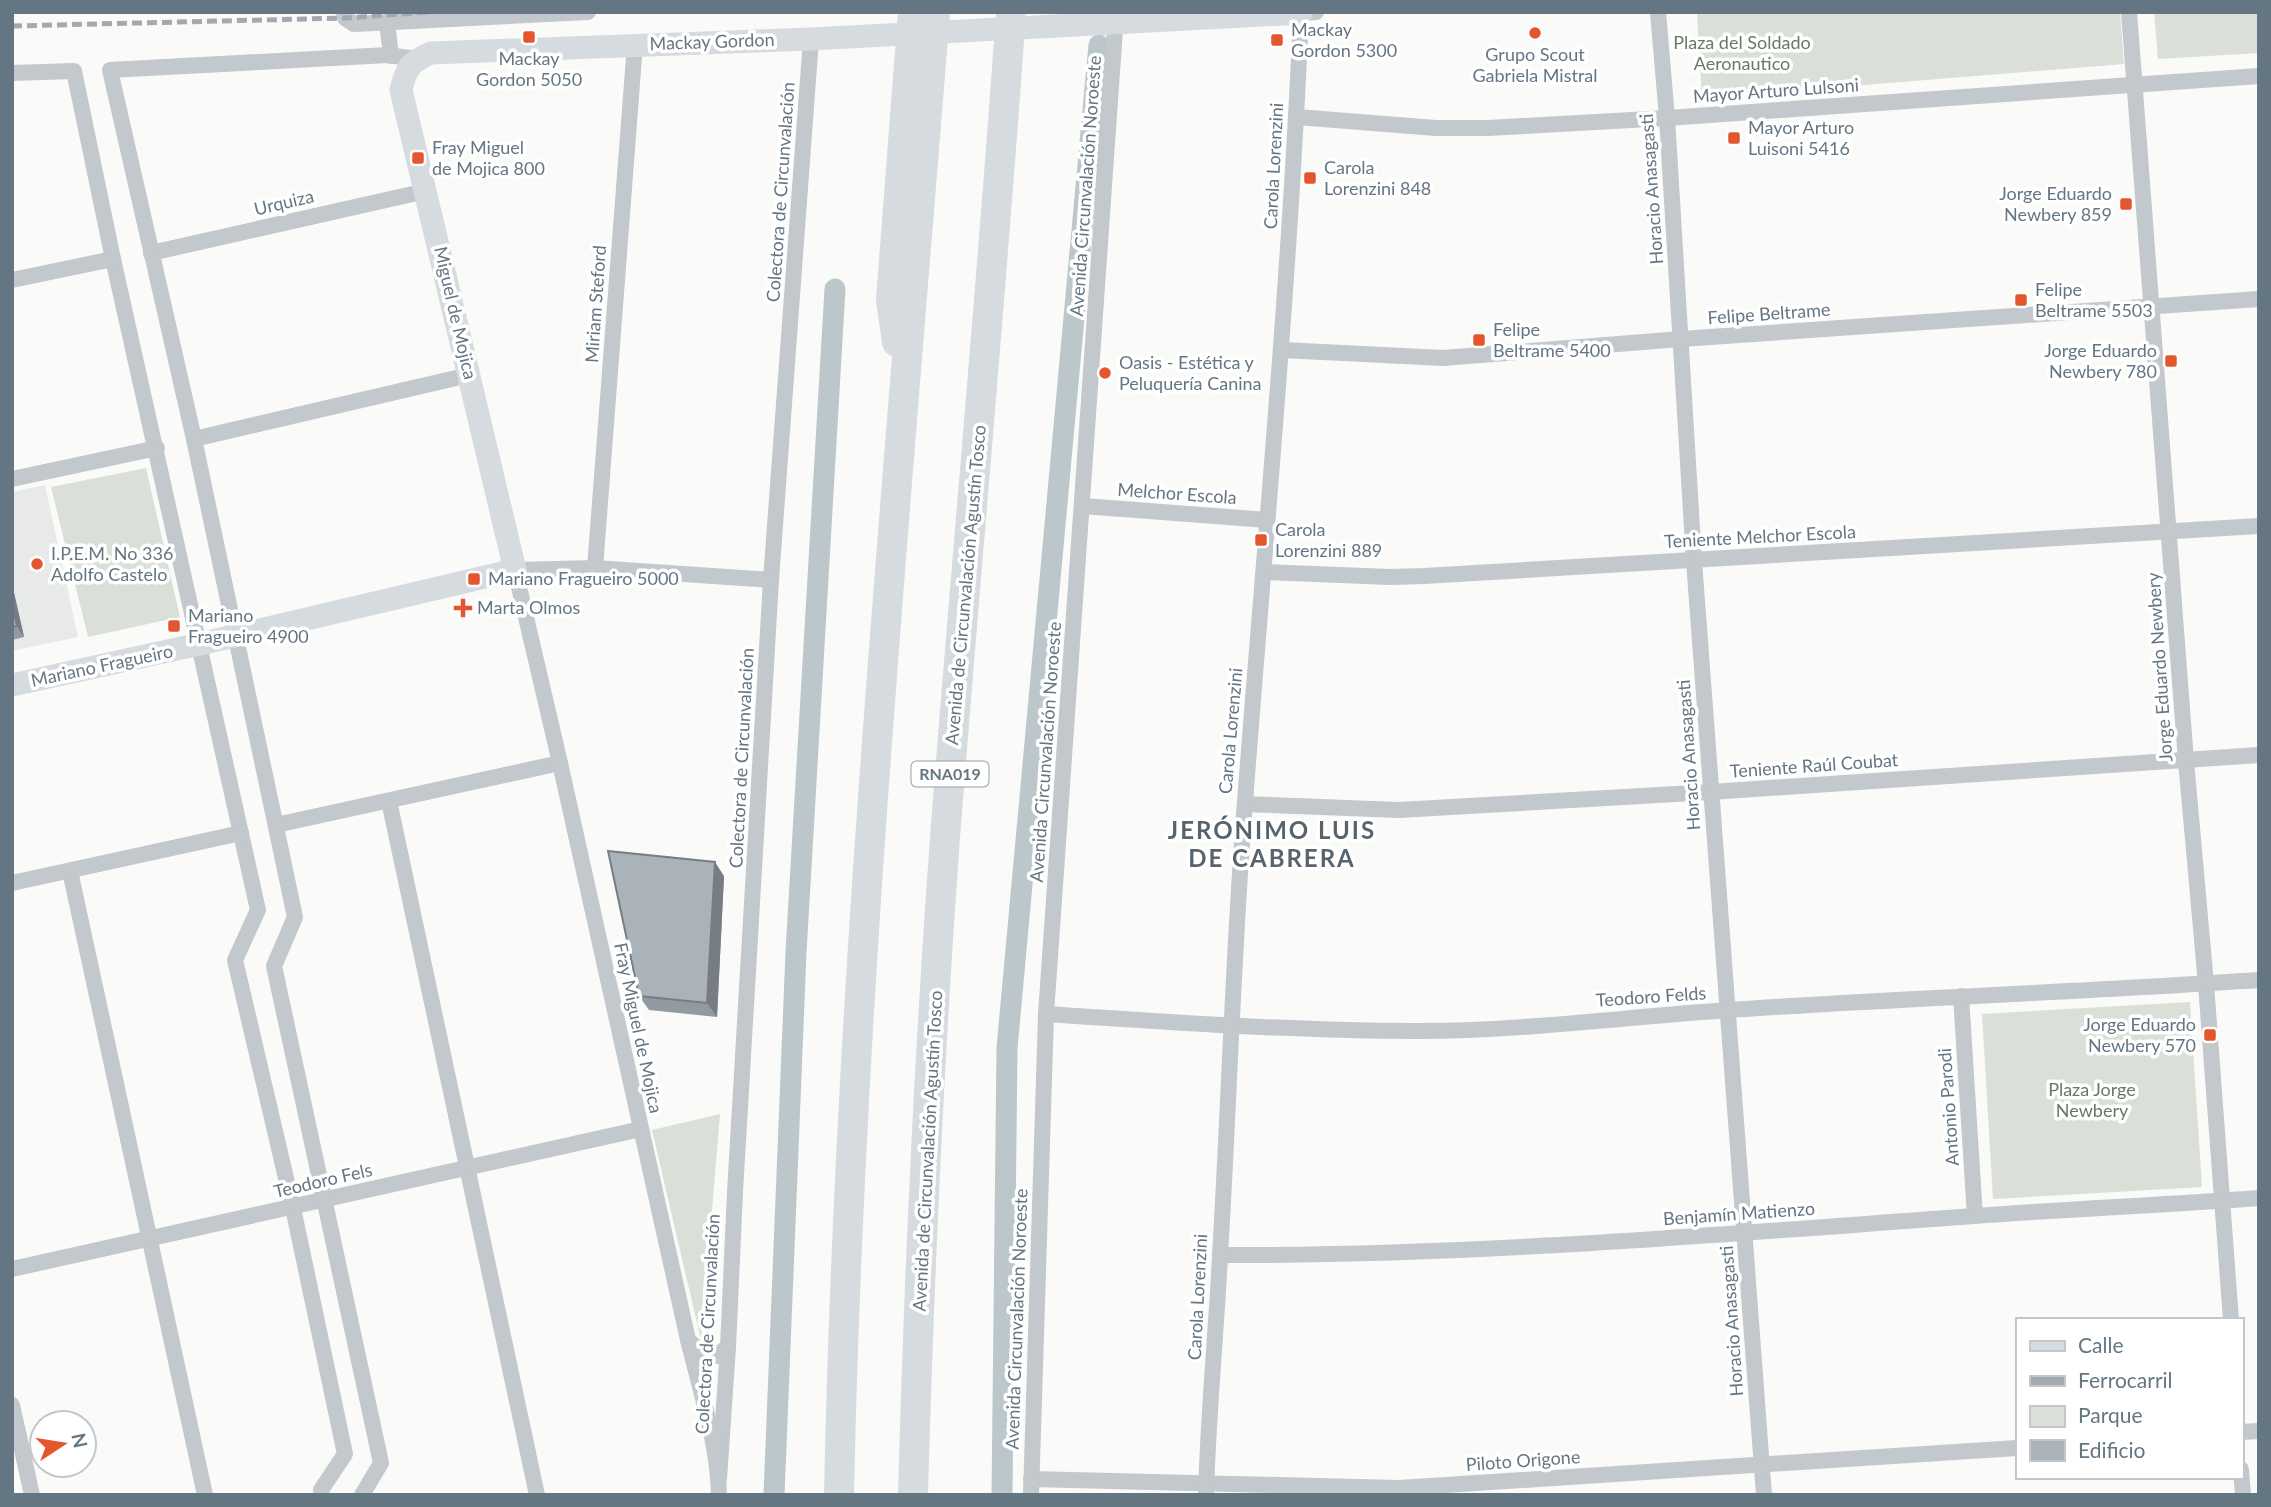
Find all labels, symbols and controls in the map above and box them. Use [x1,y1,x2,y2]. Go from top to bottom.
place label: Mackay Gordon 5300 [1291,18,1397,61]
marker: Grupo Scout Gabriela Mistral [1527,25,1543,41]
street label: Mackay Gordon [649,28,775,54]
marker: Mackay Gordon 5050 [521,29,537,45]
park label: Plaza del Soldado Aeronautico [1673,31,1811,74]
marker: Mackay Gordon 5300 [1269,32,1285,48]
place label: Grupo Scout Gabriela Mistral [1472,43,1598,86]
place label: Mackay Gordon 5050 [476,47,582,90]
street label: Avenida Circunvalación Noroeste [1065,55,1105,317]
street label: Mayor Arturo Lulsoni [1692,73,1860,107]
street label: Colectora de Circunvalación [761,81,799,303]
street label: Carola Lorenzini [1259,102,1287,230]
street label: Horacio Anasagasti [1635,113,1667,265]
place label: Mayor Arturo Luisoni 5416 [1748,116,1854,159]
marker: Mayor Arturo Luisoni 5416 [1726,130,1742,146]
place label: Fray Miguel de Mojica 800 [432,136,545,179]
marker: Fray Miguel de Mojica 800 [410,150,426,166]
place label: Carola Lorenzini 848 [1324,156,1431,199]
marker: Carola Lorenzini 848 [1302,170,1318,186]
place label: Jorge Eduardo Newbery 859 [1999,182,2112,225]
street label: Urquiza [252,184,316,220]
marker: Jorge Eduardo Newbery 859 [2118,196,2134,212]
street label: Miguel de Mojica [430,244,482,381]
street label: Miriam Steford [580,244,610,363]
place label: Felipe Beltrame 5503 [2035,278,2153,321]
marker: Felipe Beltrame 5503 [2013,292,2029,308]
street label: Felipe Beltrame [1707,298,1831,328]
place label: Felipe Beltrame 5400 [1493,318,1611,361]
marker: Felipe Beltrame 5400 [1471,332,1487,348]
place label: Jorge Eduardo Newbery 780 [2044,339,2157,382]
place label: Oasis - Estética y Peluquería Canina [1119,351,1262,394]
marker: Jorge Eduardo Newbery 780 [2163,353,2179,369]
marker: Oasis - Estética y Peluquería Canina [1097,365,1113,381]
street label: Avenida de Circunvalación Agustín Tosco [940,424,990,746]
street label: Melchor Escola [1117,478,1238,508]
place label: Carola Lorenzini 889 [1275,518,1382,561]
street label: Teniente Melchor Escola [1664,520,1856,552]
marker: Carola Lorenzini 889 [1253,532,1269,548]
place label: I.P.E.M. No 336 Adolfo Castelo [51,542,173,585]
marker: I.P.E.M. No 336 Adolfo Castelo [29,556,45,572]
place label: Mariano Fragueiro 5000 [488,567,679,589]
marker: Mariano Fragueiro 5000 [466,571,482,587]
street label: Jorge Eduardo Newbery [2141,571,2177,762]
place label: Marta Olmos [477,596,580,618]
marker: Marta Olmos [455,600,471,616]
place label: Mariano Fragueiro 4900 [188,604,309,647]
marker: Mariano Fragueiro 4900 [166,618,182,634]
street label: Avenida Circunvalación Noroeste [1025,621,1065,883]
street label: Mariano Fragueiro [29,639,175,691]
street label: Colectora de Circunvalación [724,647,758,869]
street label: Carola Lorenzini [1214,667,1246,795]
street label: Horacio Anasagasti [1672,679,1704,831]
street label: Teniente Raúl Coubat [1729,748,1899,782]
road number: RNA019 [912,762,988,786]
district label: JERÓNIMO LUIS DE CABRERA [1168,815,1376,872]
street label: Fray Miguel de Mojica [610,941,668,1115]
street label: Teodoro Felds [1595,981,1707,1011]
street label: Avenida de Circunvalación Agustín Tosco [908,990,946,1312]
place label: Jorge Eduardo Newbery 570 [2083,1013,2196,1056]
marker: Jorge Eduardo Newbery 570 [2202,1027,2218,1043]
street label: Antonio Parodi [1933,1047,1963,1167]
park label: Plaza Jorge Newbery [2048,1078,2136,1121]
street label: Teodoro Fels [271,1158,374,1202]
street label: Avenida Circunvalación Noroeste [1000,1188,1032,1450]
street label: Benjamín Matienzo [1662,1197,1816,1229]
street label: Colectora de Circunvalación [690,1213,724,1435]
street label: Carola Lorenzini [1183,1233,1211,1361]
street label: Horacio Anasagasti [1715,1245,1747,1397]
legend [2016,1318,2243,1479]
text: Calle [2078,1332,2123,1357]
text: Ferrocarril [2078,1367,2173,1392]
text: Parque [2078,1402,2143,1427]
north arrow [28,1409,98,1479]
text: N [67,1431,93,1450]
text: Edificio [2078,1437,2146,1462]
street label: Piloto Origone [1465,1445,1581,1475]

